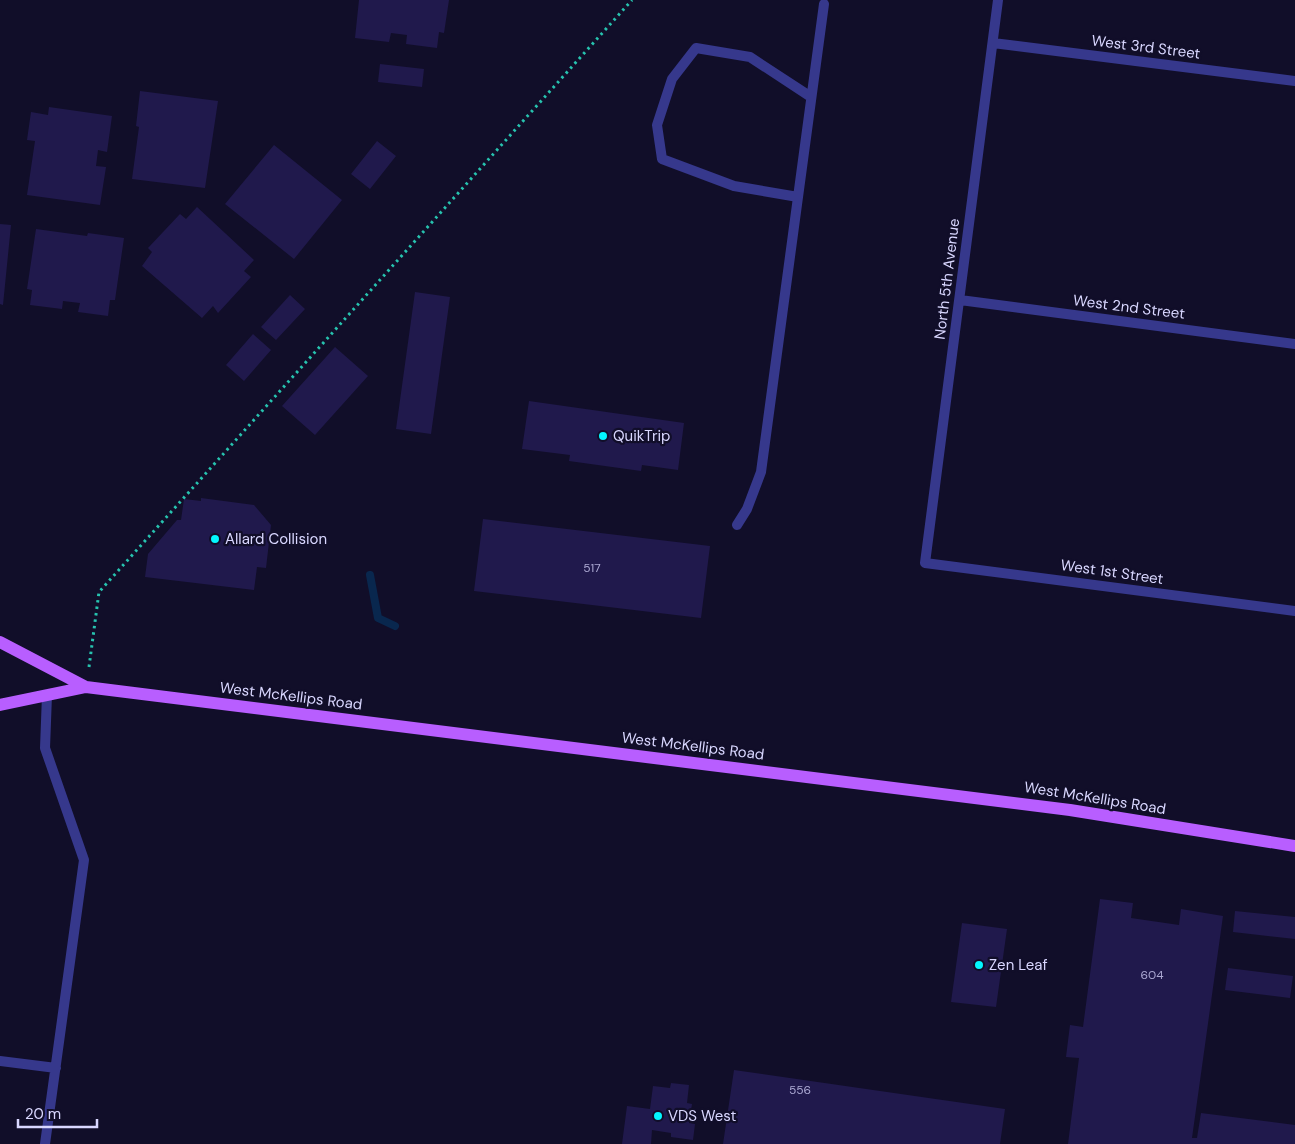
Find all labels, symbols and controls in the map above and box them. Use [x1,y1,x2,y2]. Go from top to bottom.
street label: West 3rd Street [1090,30,1202,64]
street label: North 5th Avenue [930,217,964,341]
street label: West 2nd Street [1072,290,1186,324]
place label: QuikTrip [613,426,670,446]
marker: QuikTrip [597,430,609,442]
place label: Allard Collision [225,529,327,549]
marker: Allard Collision [209,533,221,545]
street label: West 1st Street [1059,555,1165,589]
house number: 517 [583,560,601,576]
street label: West McKellips Road [219,677,363,715]
street label: West McKellips Road [621,727,765,765]
street label: West McKellips Road [1023,777,1167,819]
place label: Zen Leaf [989,955,1048,975]
marker: Zen Leaf [973,959,985,971]
house number: 604 [1140,967,1164,983]
house number: 556 [789,1082,811,1098]
scale bar [18,1096,96,1128]
text: 20 m [25,1104,61,1124]
place label: VDS West [668,1106,737,1126]
marker: VDS West [652,1110,664,1122]

